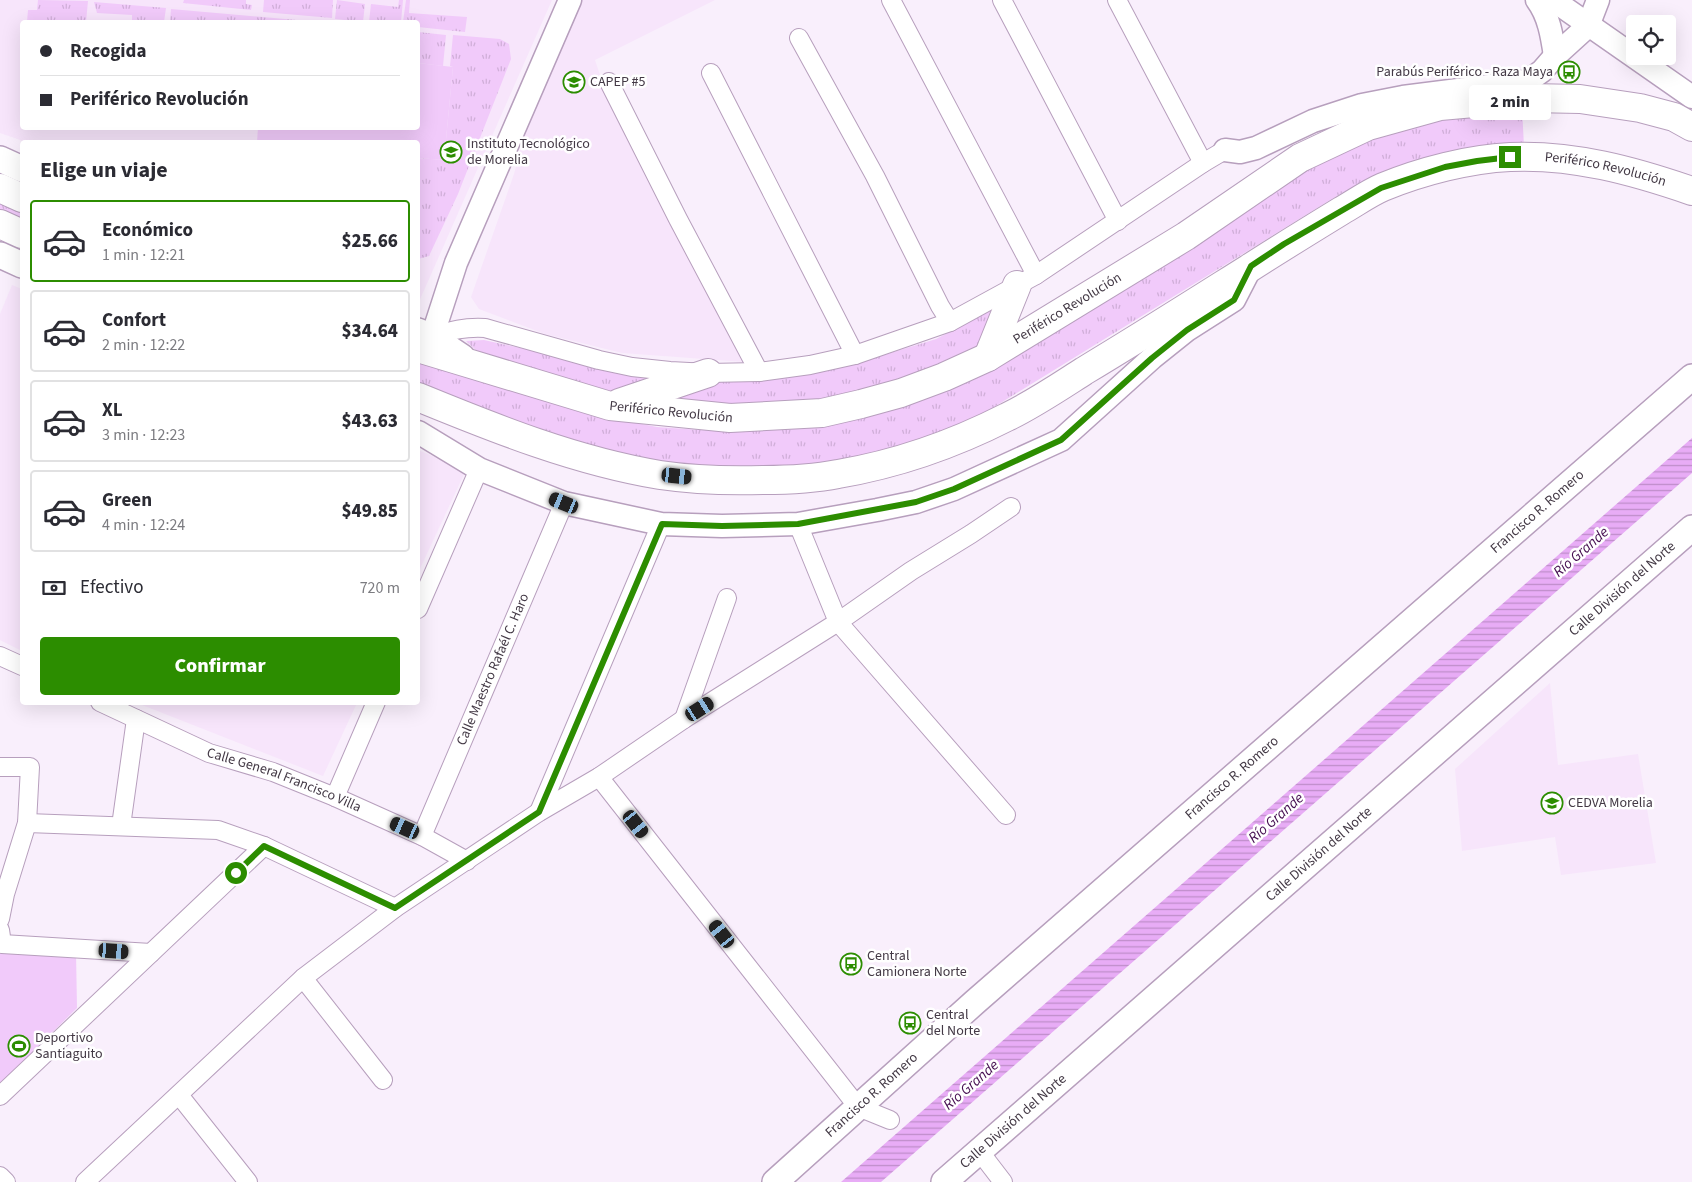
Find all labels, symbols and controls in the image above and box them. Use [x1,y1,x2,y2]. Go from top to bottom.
map controls [1626,15,1676,65]
button: locate [1626,15,1676,65]
text: Recogida [70,38,147,65]
bus stop icon: Parabús Periférico - Raza Maya [1557,60,1581,84]
place label: Parabús Periférico - Raza Maya [1376,62,1553,82]
school or university icon: CAPEP #5 [562,70,586,94]
place label: CAPEP #5 [590,72,646,92]
callout: 2 min [1469,84,1551,120]
text: Periférico Revolución [70,86,249,113]
text: 2 min [1490,91,1530,113]
place label: Instituto Tecnológico de Morelia [467,134,590,170]
school or university icon: Instituto Tecnológico de Morelia [439,140,463,164]
route end [1499,146,1521,168]
street label: Periférico Revolución [1544,147,1669,192]
text: Elige un viaje [40,154,168,186]
text: Económico [102,217,193,244]
icon: car [42,219,87,264]
text: $25.66 [341,228,398,255]
text: 1 min · 12:21 [102,244,185,266]
street label: Periférico Revolución [1009,268,1125,349]
text: Confort [102,307,166,334]
icon: car [42,309,87,354]
text: $34.64 [341,318,398,345]
text: 2 min · 12:22 [102,334,185,356]
street label: Periférico Revolución [609,396,734,428]
text: XL [102,397,123,424]
icon: car [42,399,87,444]
text: $43.63 [341,408,398,435]
text: 3 min · 12:23 [102,424,185,446]
street label: Francisco R. Romero [1486,465,1589,558]
car [661,467,692,485]
text: Green [102,487,152,514]
icon: car [42,489,87,534]
car [547,490,580,516]
text: $49.85 [341,498,398,525]
text: 4 min · 12:24 [102,514,185,536]
water label: Río Grande [1549,522,1613,582]
street label: Calle División del Norte [1565,537,1680,641]
icon: cash [40,574,68,602]
text: Efectivo [80,574,143,601]
text: 720 m [360,577,400,599]
street label: Calle Maestro Rafaél C. Haro [452,590,534,749]
button: Confirmar [40,637,400,695]
car [683,695,716,723]
street label: Francisco R. Romero [1181,731,1283,825]
street label: Calle General Francisco Villa [204,743,364,817]
water label: Río Grande [1244,788,1308,848]
school or university icon: CEDVA Morelia [1540,791,1564,815]
place label: CEDVA Morelia [1568,793,1653,813]
street label: Calle División del Norte [1261,802,1377,906]
car [620,808,651,840]
car [388,815,421,841]
route start [225,862,247,884]
car [706,918,737,950]
car [98,942,129,960]
place label: Central Camionera Norte [867,946,967,982]
bus stop icon: Central Camionera Norte [839,952,863,976]
place label: Central del Norte [926,1005,980,1041]
bus stop icon: Central del Norte [898,1011,922,1035]
place label: Deportivo Santiaguito [35,1028,103,1064]
sports icon: Deportivo Santiaguito [7,1034,31,1058]
street label: Francisco R. Romero [821,1048,922,1142]
water label: Río Grande [939,1055,1003,1115]
street label: Calle División del Norte [956,1069,1071,1174]

